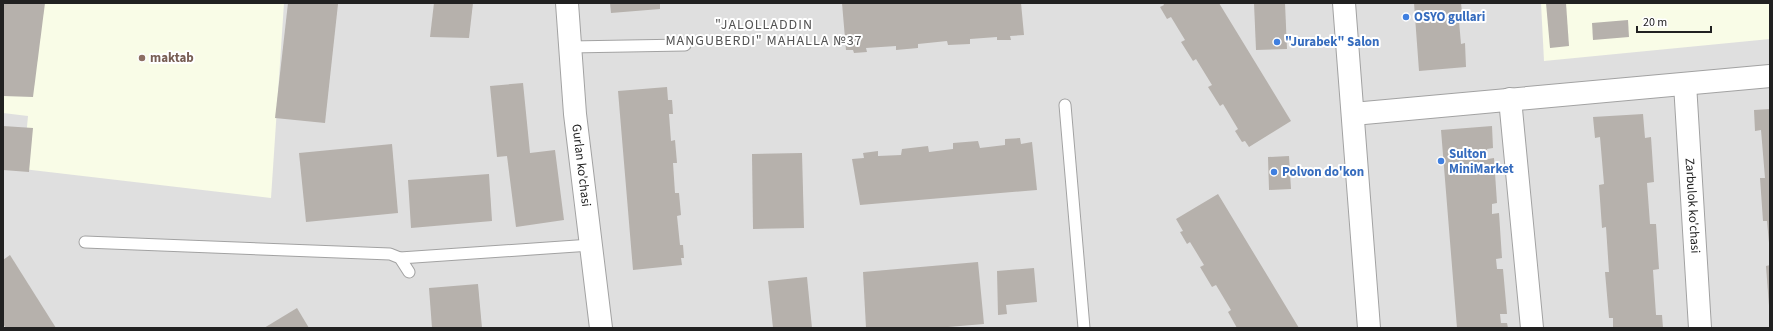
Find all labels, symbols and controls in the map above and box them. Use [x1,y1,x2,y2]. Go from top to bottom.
place label: OSYO gullari [1414,8,1485,26]
scale bar [1637,8,1711,34]
marker: OSYO gullari [1401,12,1411,22]
text: 20 m [1643,14,1667,31]
district label: "JALOLLADDIN MANGUBERDI" MAHALLA №37 [665,15,863,51]
place label: "Jurabek" Salon [1285,33,1380,51]
marker: "Jurabek" Salon [1272,37,1282,47]
place label: maktab [150,49,194,67]
marker: maktab [137,53,147,63]
street label: Gurlan ko'chasi [567,123,595,208]
place label: Sulton MiniMarket [1449,145,1514,178]
marker: Sulton MiniMarket [1436,156,1446,166]
street label: Zarbulok ko'chasi [1681,158,1704,254]
place label: Polvon do'kon [1282,163,1364,181]
marker: Polvon do'kon [1269,167,1279,177]

